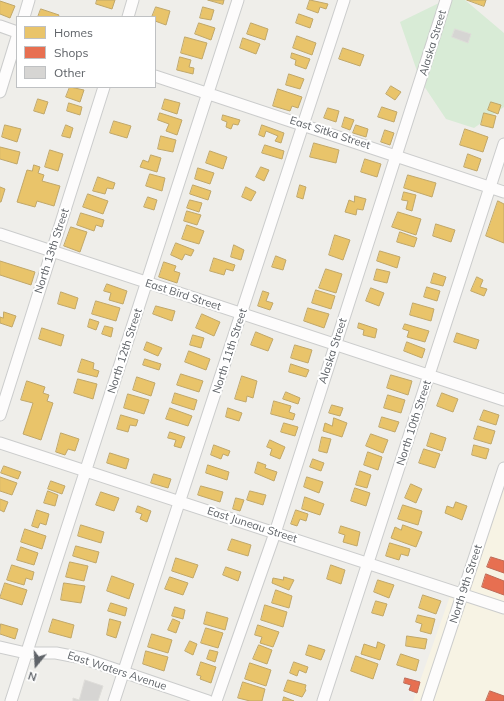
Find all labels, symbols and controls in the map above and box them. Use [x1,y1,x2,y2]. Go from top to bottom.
street label: Alaska Street [417,8,449,78]
legend [16,16,156,88]
text: Homes [54,25,93,40]
text: Shops [54,45,89,60]
text: Other [54,65,85,80]
street label: East Sitka Street [288,114,372,152]
street label: North 13th Street [32,207,72,295]
street label: East Bird Street [143,277,223,313]
street label: North 12th Street [105,307,145,395]
street label: North 11th Street [210,307,250,395]
street label: Alaska Street [316,317,350,385]
street label: North 10th Street [394,379,434,467]
street label: East Juneau Street [205,504,299,546]
street label: North 9th Street [447,543,485,625]
north arrow [16,645,56,685]
street label: East Waters Avenue [66,649,168,693]
text: N [26,668,38,684]

